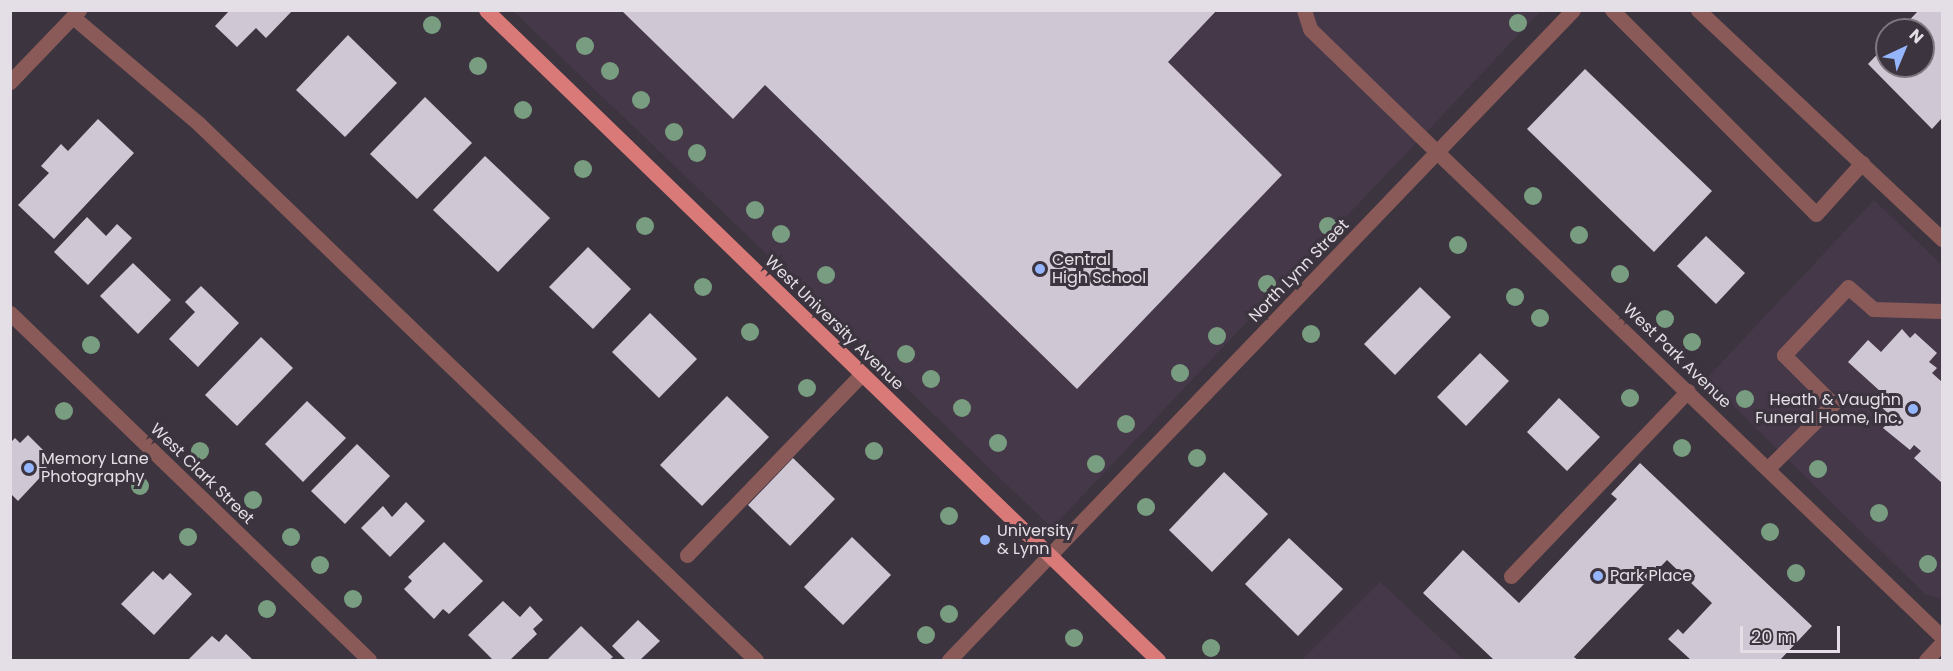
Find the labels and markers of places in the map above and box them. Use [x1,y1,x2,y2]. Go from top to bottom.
place label: Central High School [1052,250,1146,288]
marker: Central High School [1033,262,1047,276]
place label: Heath & Vaughn Funeral Home, Inc. [1755,390,1901,428]
marker: Heath & Vaughn Funeral Home, Inc. [1906,402,1920,416]
place label: Memory Lane Photography [41,449,149,487]
marker: Memory Lane Photography [22,461,36,475]
place label: University & Lynn [997,521,1074,559]
marker: University & Lynn [978,533,992,547]
place label: Park Place [1610,566,1692,586]
marker: Park Place [1591,569,1605,583]

